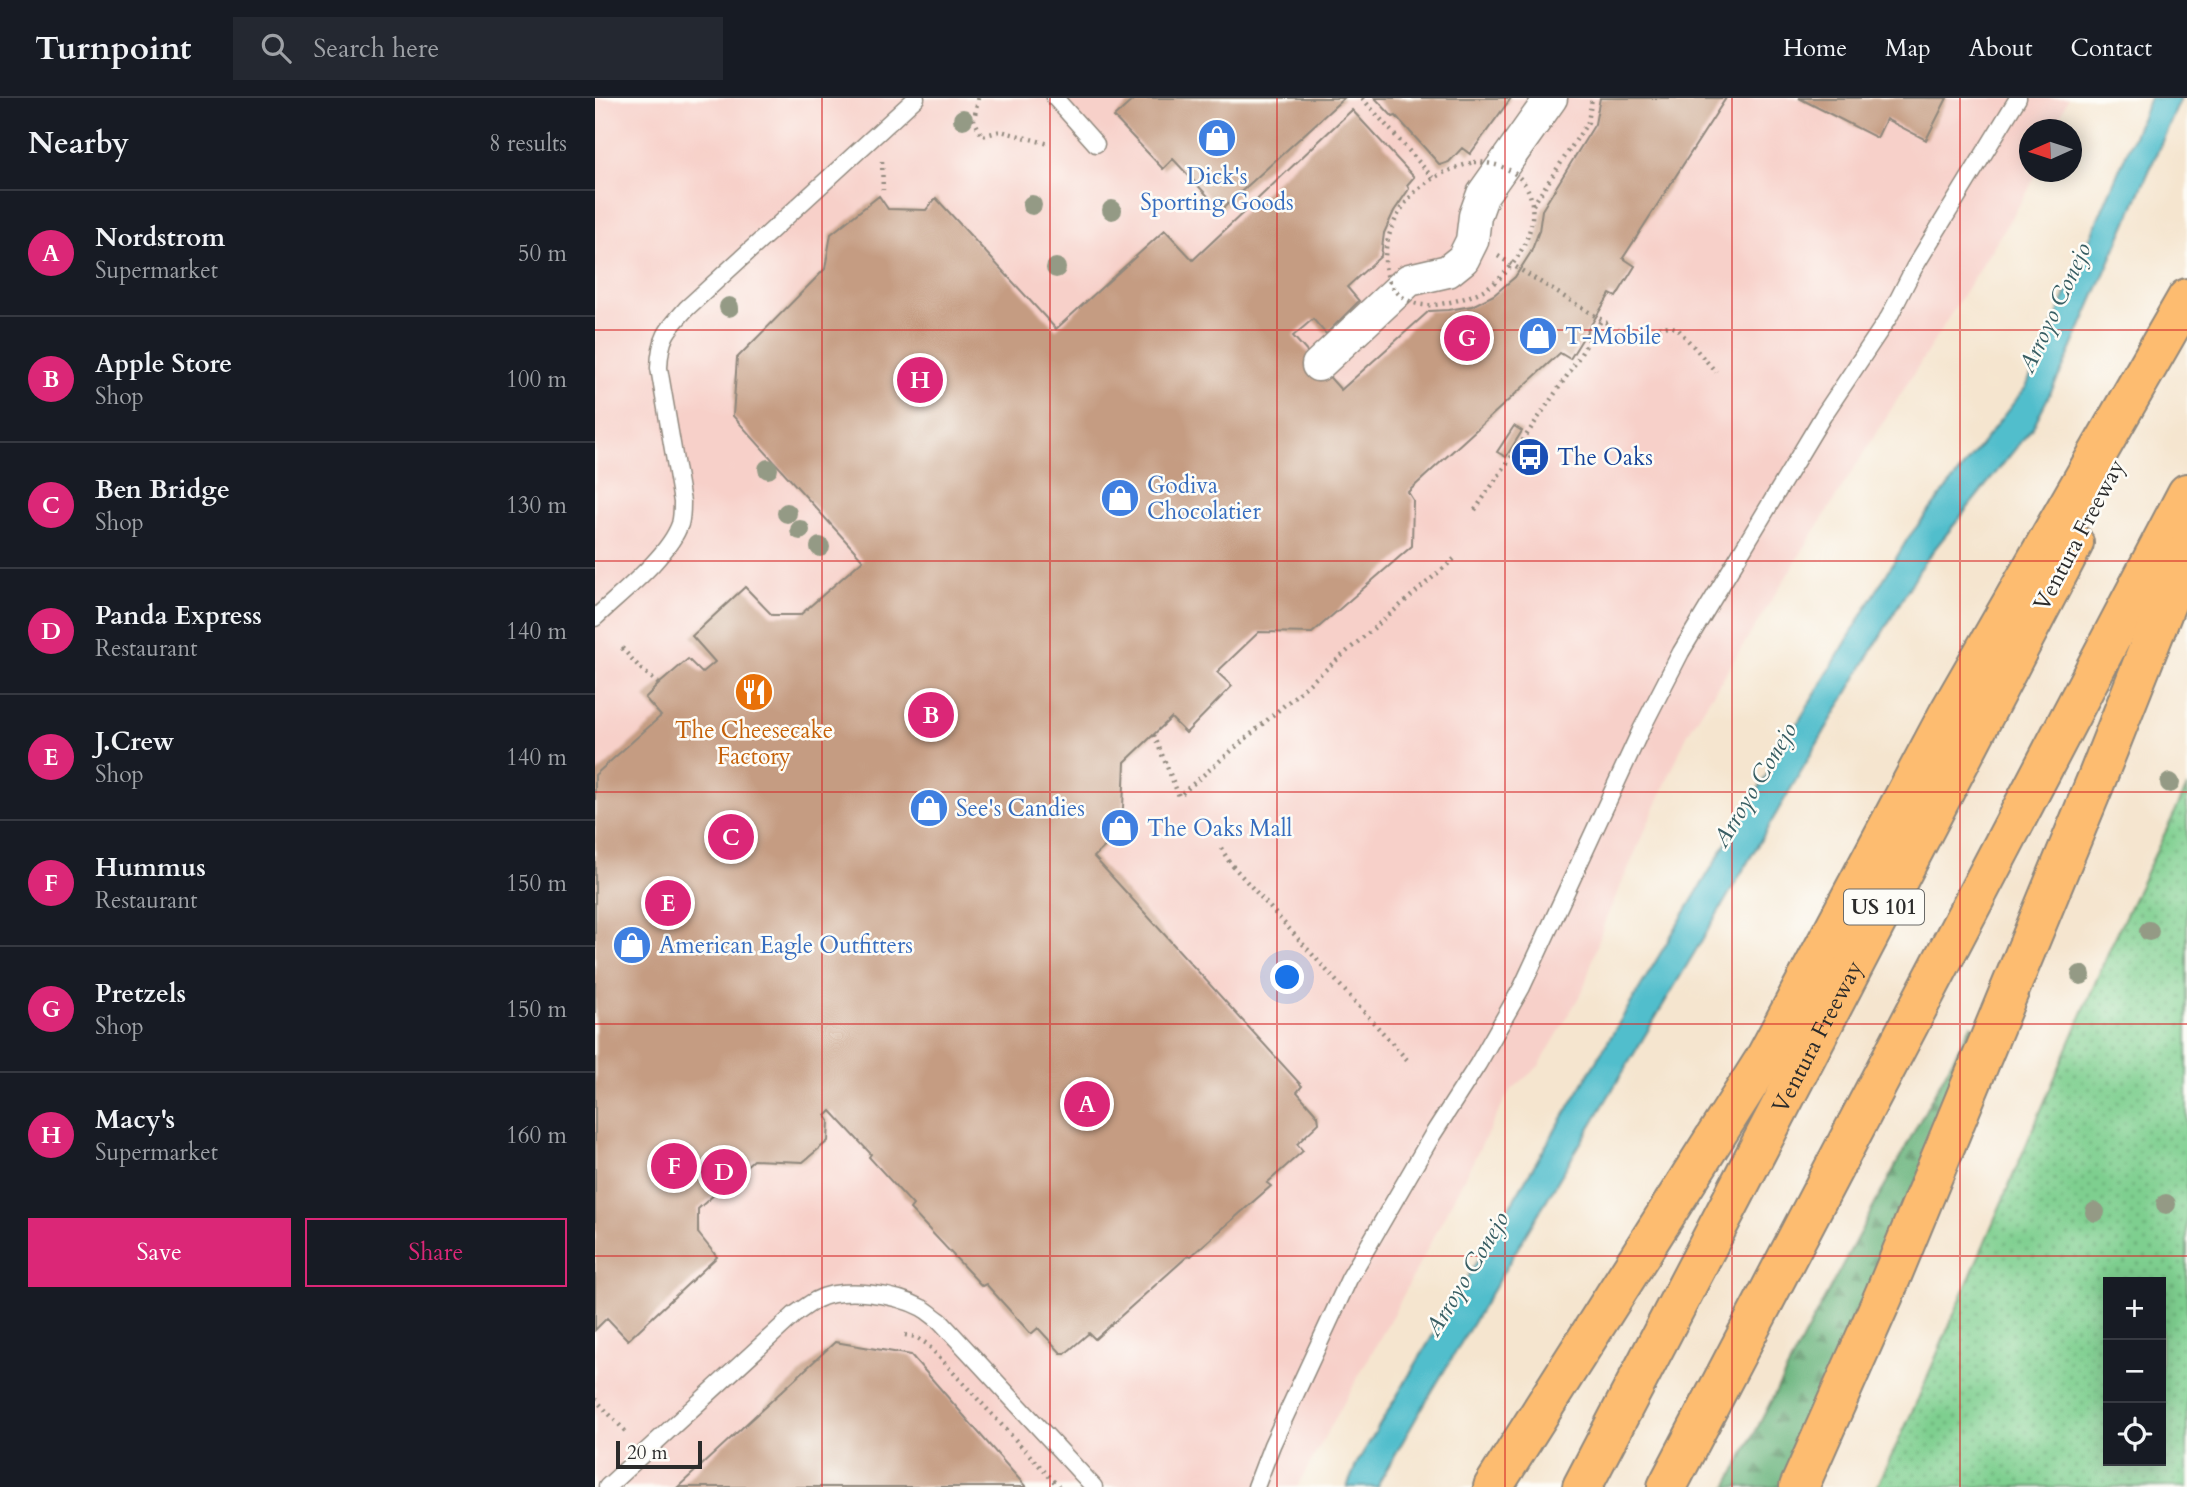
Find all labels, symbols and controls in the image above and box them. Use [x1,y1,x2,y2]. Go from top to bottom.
search box [233,17,723,80]
text: Turnpoint [35,26,191,71]
icon: search [257,29,295,67]
text: Search here [313,31,439,66]
text: Home [1783,32,1847,65]
text: Map [1885,32,1931,65]
text: About [1969,32,2033,65]
text: Contact [2071,32,2152,65]
shop icon: Dick's Sporting Goods [1196,117,1238,159]
north arrow [2019,119,2082,182]
text: Nearby [28,123,129,164]
text: 8 results [489,128,567,159]
place label: Dick's Sporting Goods [1140,161,1294,218]
text: Nordstrom [95,220,225,255]
water label: Arroyo Conejo [2010,237,2100,380]
text: A [42,238,60,269]
text: 50 m [518,238,567,269]
text: Supermarket [95,255,218,286]
pin: G [1444,312,1490,364]
shop icon: T-Mobile [1517,315,1559,357]
place label: T-Mobile [1565,321,1661,352]
text: Apple Store [95,346,232,381]
pin: H [897,354,943,406]
text: B [43,364,59,395]
text: 100 m [506,364,567,395]
text: Shop [95,381,144,412]
bus stop icon: The Oaks [1509,436,1551,478]
place label: The Oaks [1557,442,1653,473]
street label: Ventura Freeway [2026,454,2132,616]
place label: Godiva Chocolatier [1147,470,1262,527]
text: Ben Bridge [95,472,230,507]
shop icon: Godiva Chocolatier [1099,477,1141,519]
text: C [42,490,60,521]
text: 130 m [506,490,567,521]
text: Shop [95,507,144,538]
text: Panda Express [95,598,262,633]
text: D [41,616,61,647]
text: 140 m [506,616,567,647]
text: Restaurant [95,633,198,664]
restaurant icon: The Cheesecake Factory [733,671,775,713]
pin: B [908,689,954,741]
place label: The Cheesecake Factory [675,715,833,772]
water label: Arroyo Conejo [1704,716,1805,855]
text: J.Crew [95,724,174,759]
text: E [44,742,58,773]
text: 140 m [506,742,567,773]
text: Shop [95,759,144,790]
shop icon: See's Candies [908,787,950,829]
place label: See's Candies [956,793,1085,824]
shop icon: The Oaks Mall [1099,807,1141,849]
pin: C [708,811,754,863]
place label: The Oaks Mall [1147,813,1293,844]
text: Hummus [95,850,206,885]
text: F [44,868,58,899]
text: 150 m [506,868,567,899]
pin: E [645,877,691,929]
text: Restaurant [95,885,198,916]
road number: US 101 [1844,890,1924,924]
shop icon: American Eagle Outfitters [611,924,653,966]
place label: American Eagle Outfitters [659,930,913,961]
street label: Ventura Freeway [1764,955,1869,1118]
your location [1270,960,1304,994]
text: Pretzels [95,976,186,1011]
text: G [42,994,60,1025]
text: 150 m [506,994,567,1025]
text: Shop [95,1011,144,1042]
pin: A [1064,1078,1110,1130]
text: Macy's [95,1102,175,1137]
text: H [41,1120,61,1151]
text: 160 m [506,1120,567,1151]
text: Supermarket [95,1137,218,1168]
pin: F [651,1140,697,1192]
pin: D [701,1146,747,1198]
water label: Arroyo Conejo [1416,1205,1517,1344]
button: Save [28,1218,291,1287]
button: Share [305,1218,567,1287]
map controls [2103,1277,2166,1466]
button: + [2103,1277,2166,1340]
button: − [2103,1340,2166,1403]
button: locate [2103,1403,2166,1466]
scale bar [616,1438,702,1470]
text: 20 m [627,1440,668,1466]

